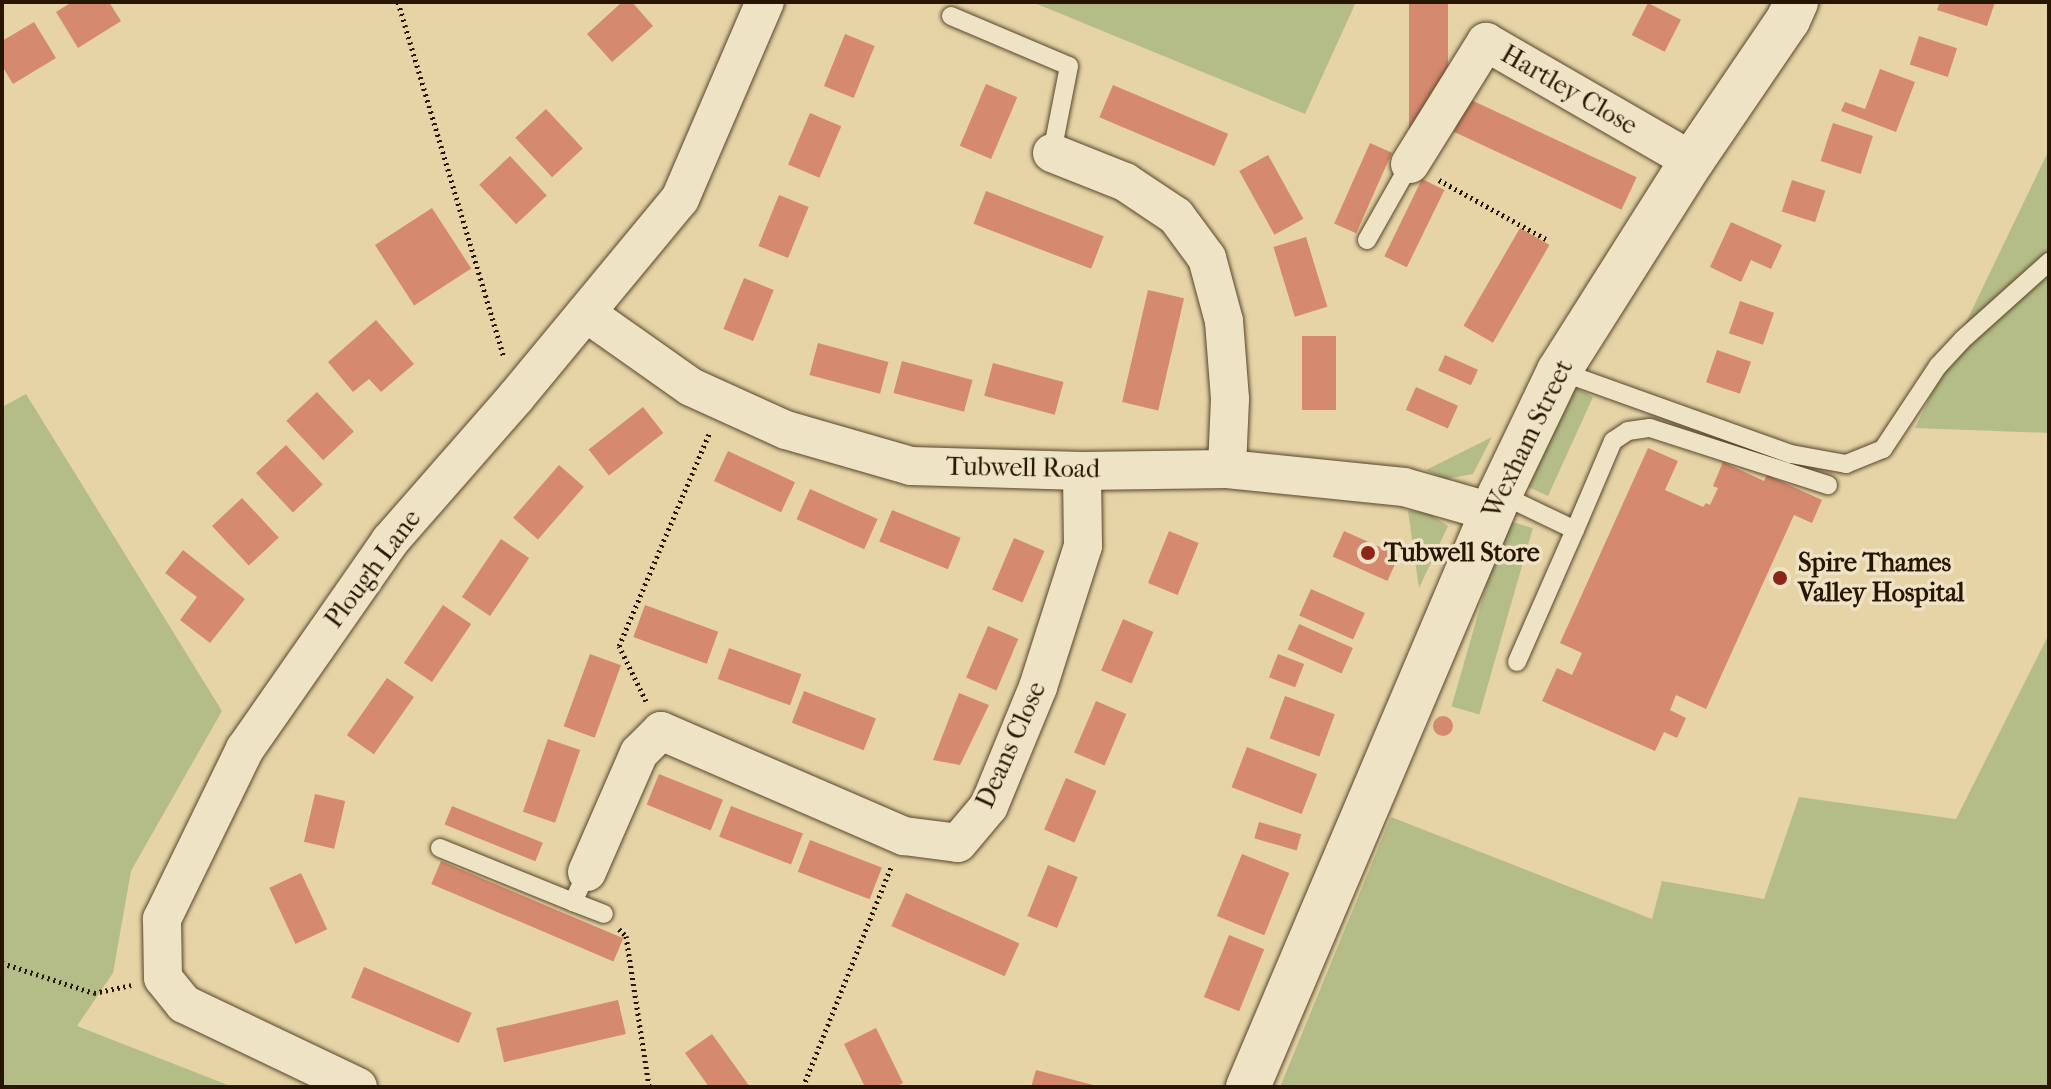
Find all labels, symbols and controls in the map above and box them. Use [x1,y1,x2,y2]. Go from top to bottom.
street label: Hartley Close [1495,38,1643,142]
street label: Wexham Street [1476,355,1580,523]
street label: Tubwell Road [946,451,1100,485]
street label: Plough Lane [318,504,428,634]
place label: Tubwell Store [1384,537,1540,569]
marker: Tubwell Store [1359,544,1377,562]
place label: Spire Thames Valley Hospital [1798,547,1964,608]
marker: Spire Thames Valley Hospital [1769,567,1791,589]
street label: Deans Close [969,677,1053,813]

